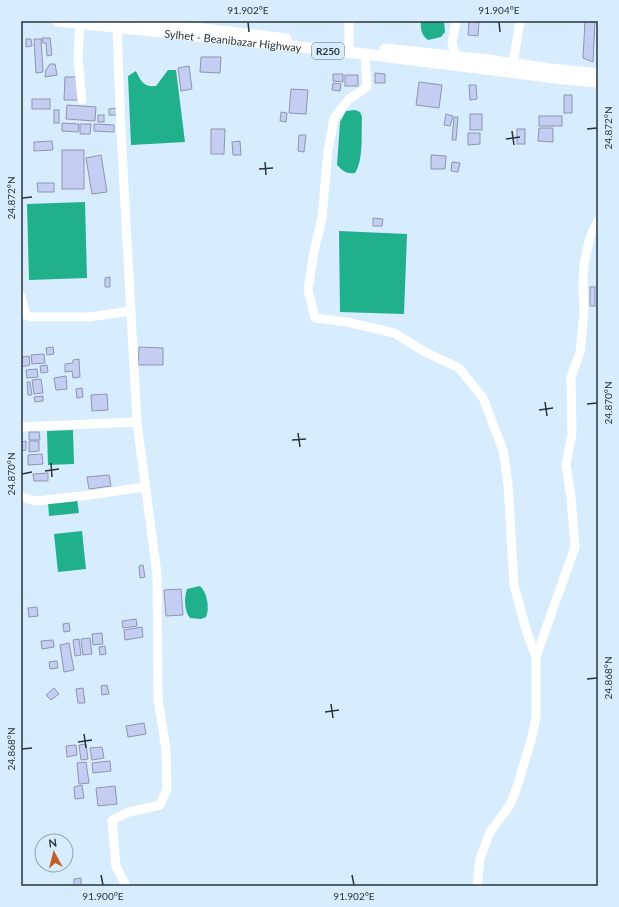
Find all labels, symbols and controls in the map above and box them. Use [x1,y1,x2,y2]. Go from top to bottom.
text: 91.902°E [227,4,269,16]
text: 91.904°E [478,4,520,16]
street label: Sylhet - Beanibazar Highway [164,26,303,54]
road number: R250 [312,43,344,59]
text: 24.872°N [602,106,614,150]
text: 24.872°N [5,176,17,220]
text: 24.870°N [602,381,614,425]
text: 24.870°N [5,452,17,496]
text: 24.868°N [602,656,614,700]
text: 24.868°N [5,727,17,771]
north arrow [34,833,74,873]
text: N [48,836,58,850]
text: 91.900°E [82,890,124,902]
text: 91.902°E [333,890,375,902]

